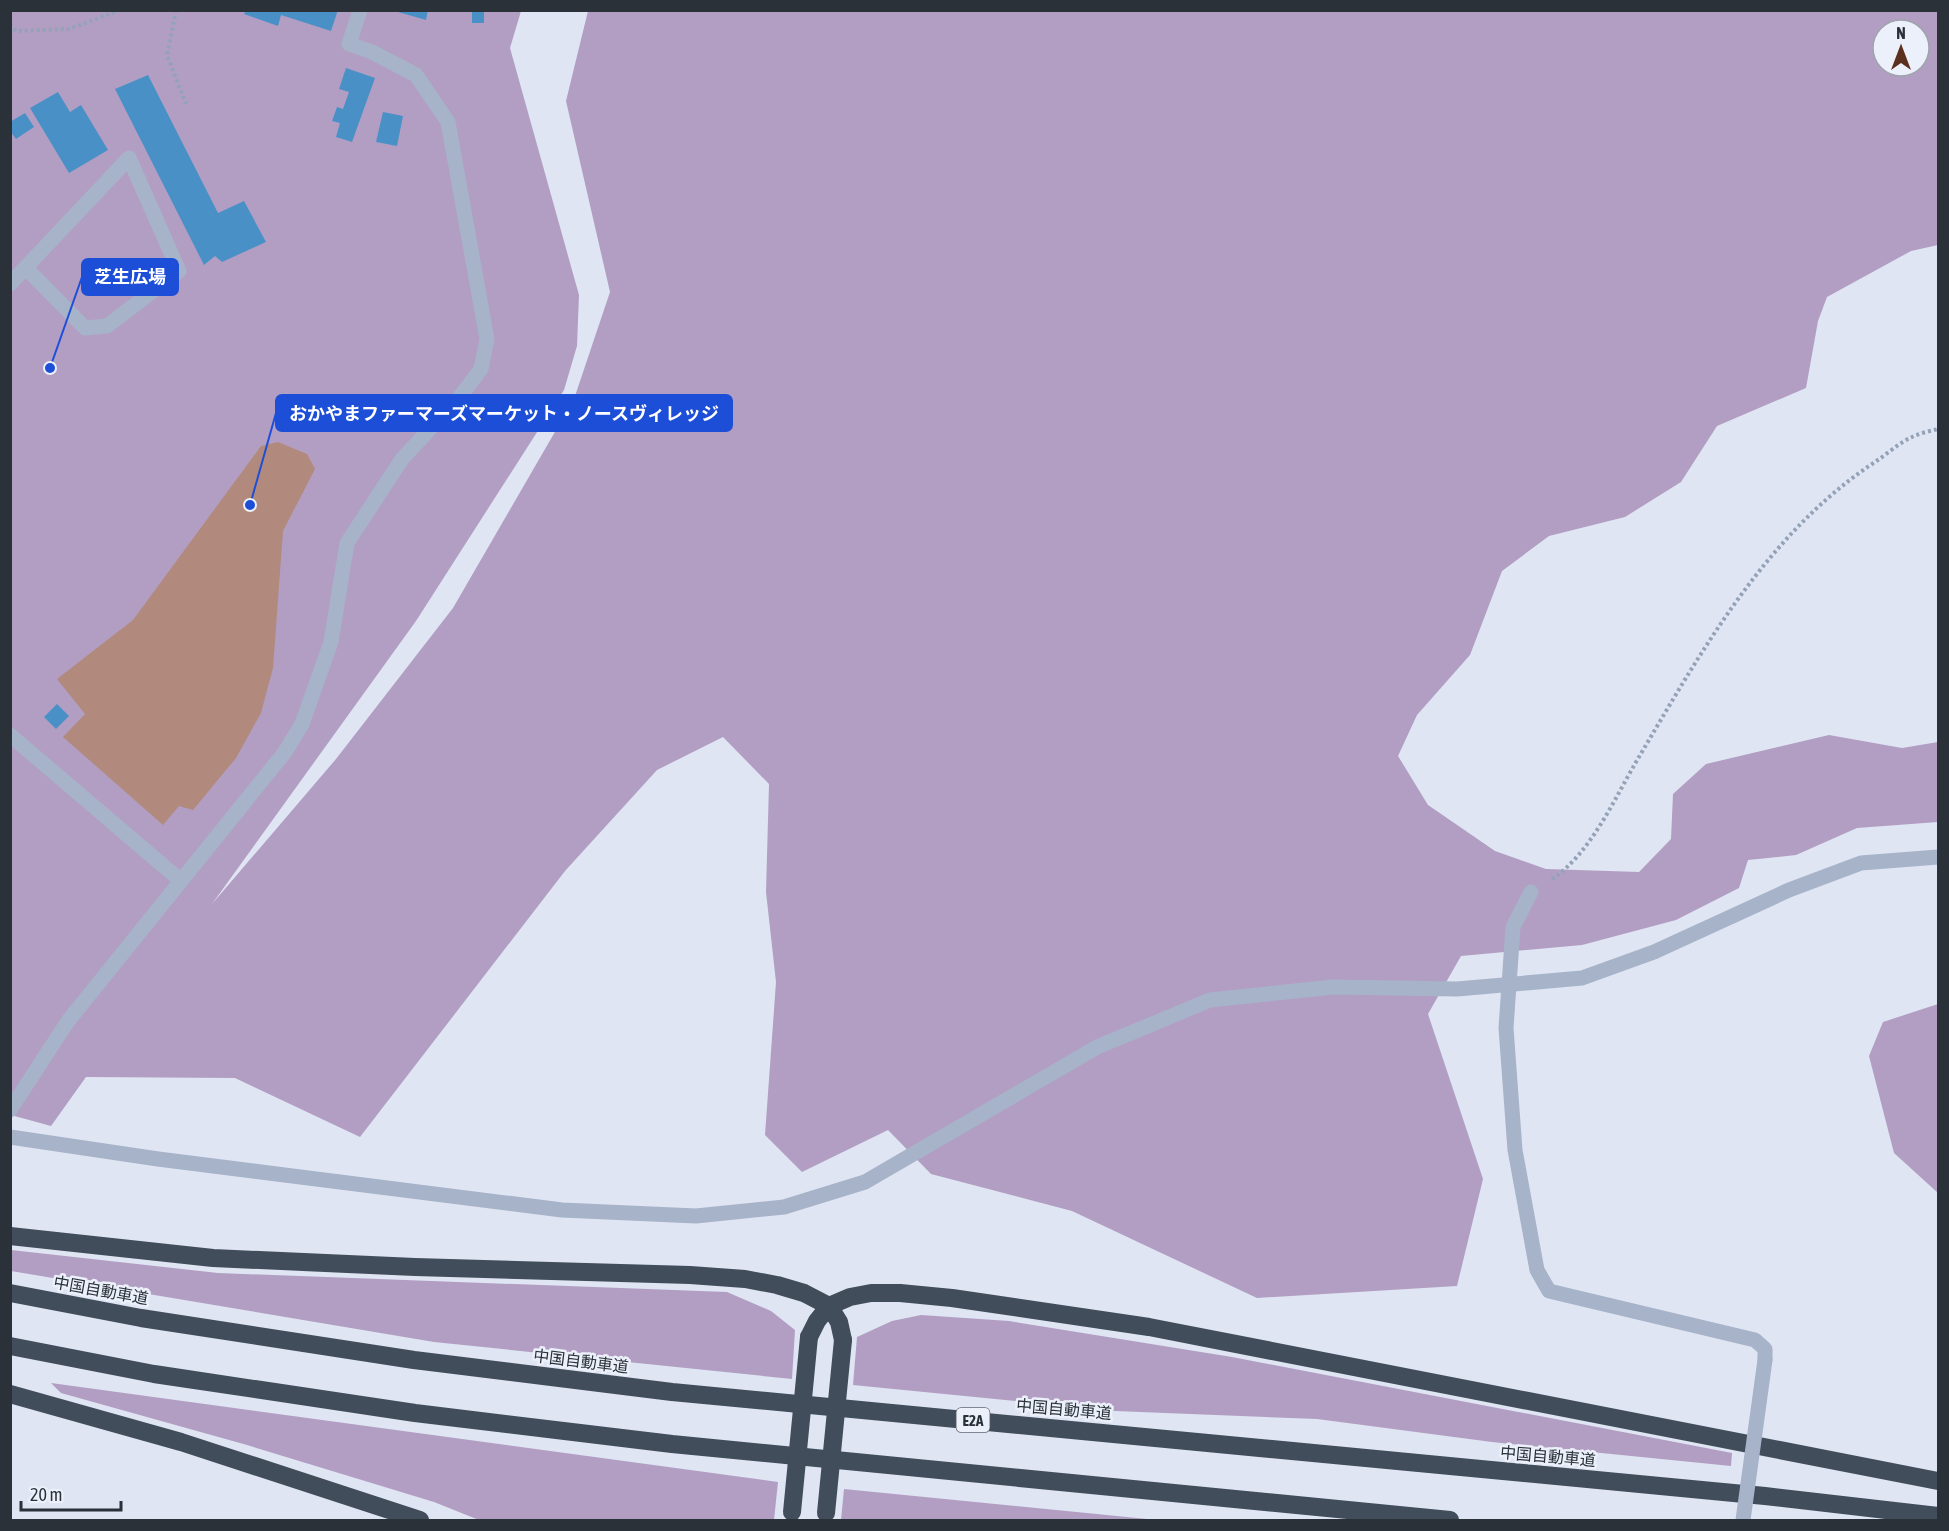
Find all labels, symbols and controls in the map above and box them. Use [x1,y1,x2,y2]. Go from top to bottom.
north arrow [1871,18,1931,78]
text: N [1896,24,1906,42]
callout: 芝生広場 [82,259,178,295]
text: 芝生広場 [94,266,166,287]
callout: おかやまファーマーズマーケット・ノースヴィレッジ [276,395,732,431]
text: おかやまファーマーズマーケット・ノースヴィレッジ [289,403,719,424]
street label: 中国自動車道 [52,1273,150,1307]
street label: 中国自動車道 [532,1346,630,1376]
street label: 中国自動車道 [1015,1396,1113,1422]
road number: E2A [956,1408,990,1432]
street label: 中国自動車道 [1499,1443,1597,1469]
scale bar [21,1474,122,1512]
text: 20 m [30,1484,62,1505]

